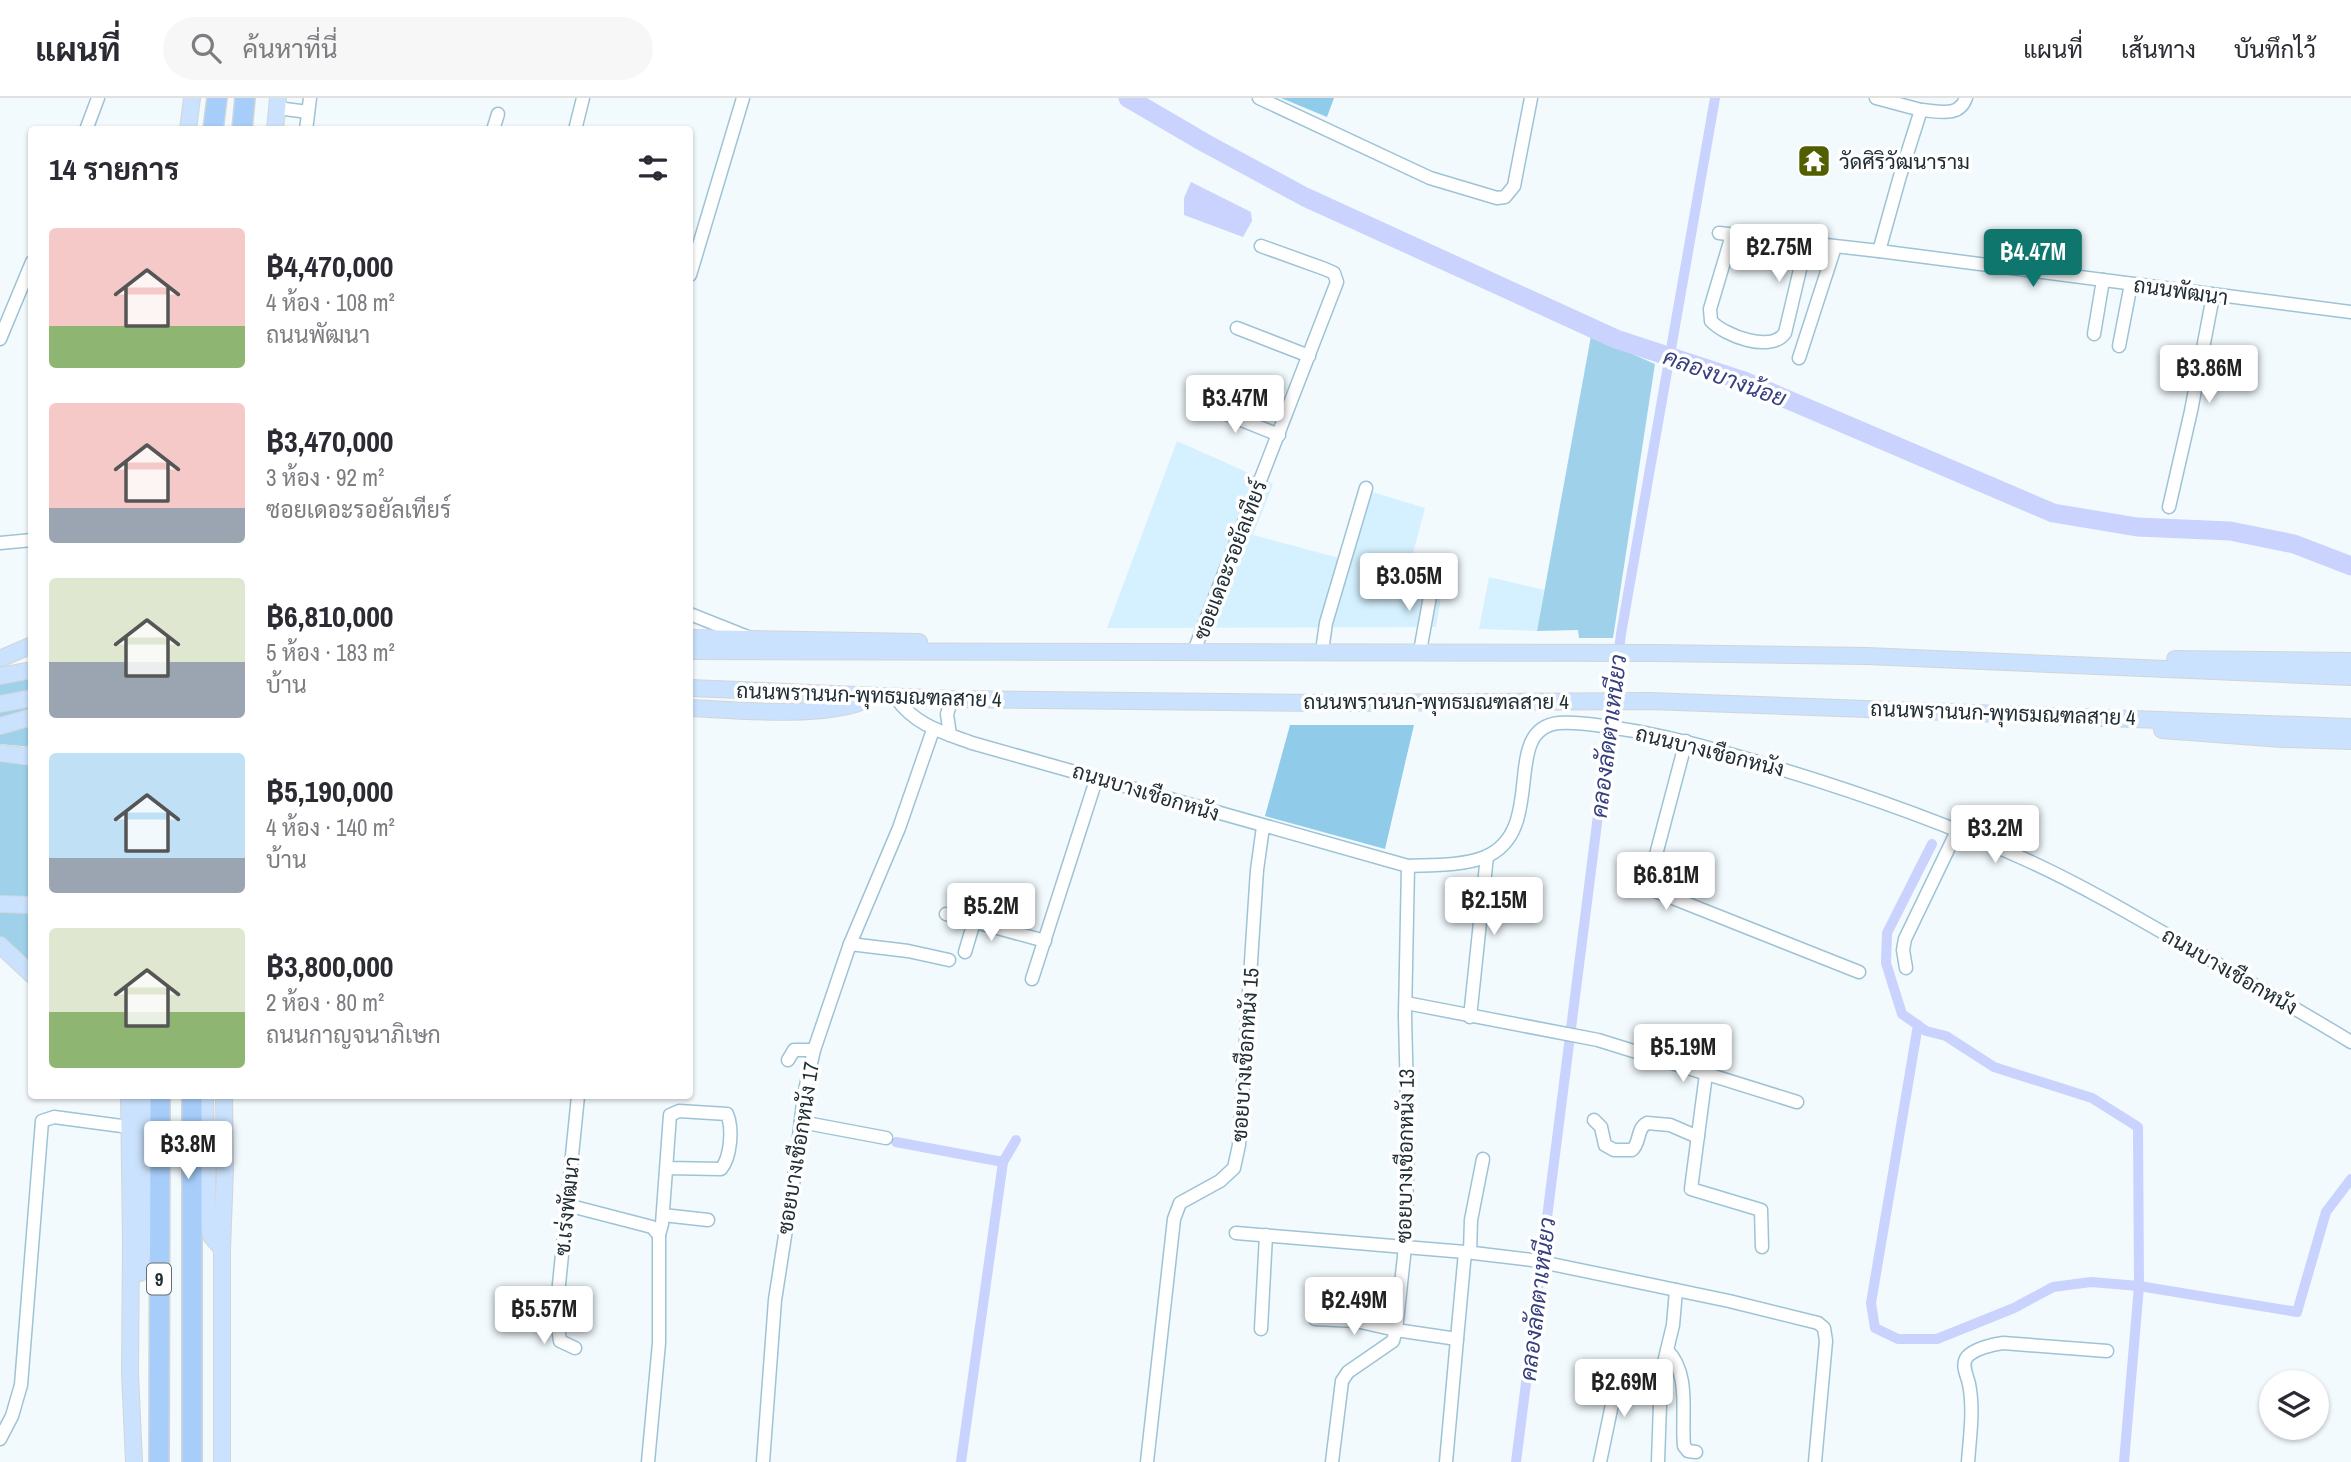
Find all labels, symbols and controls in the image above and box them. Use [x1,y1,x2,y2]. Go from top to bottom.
search box [163,17,653,80]
text: แผนที่ [35,27,121,71]
icon: search [187,29,225,67]
text: ค้นหาที่นี่ [243,31,338,66]
text: แผนที่ [2023,33,2083,65]
text: เส้นทาง [2121,33,2196,65]
text: บันทึกไว้ [2234,33,2316,65]
temple icon: วัดศิริวัฒนาราม [1795,142,1833,180]
place label: วัดศิริวัฒนาราม [1839,147,1970,176]
text: 14 รายการ [49,149,179,189]
icon: filters [634,149,672,187]
pin: ฿2.75M [1722,225,1836,284]
pin: ฿4.47M [1976,230,2090,289]
text: ฿2.75M [1746,231,1812,262]
text: ฿4.47M [2000,236,2066,267]
text: ฿4,470,000 [266,246,394,286]
icon: home [105,256,189,340]
street label: ถนนพัฒนา [2132,270,2230,312]
text: 4 ห้อง · 108 m² [266,287,395,318]
text: ถนนพัฒนา [266,319,370,350]
water label: คลองบางน้อย [1659,340,1791,414]
pin: ฿3.86M [2152,345,2266,405]
text: ฿3.86M [2176,352,2242,383]
pin: ฿3.47M [1178,376,1292,435]
text: ฿3.47M [1202,382,1268,413]
text: ฿3,470,000 [266,421,394,461]
icon: home [105,431,189,515]
text: 3 ห้อง · 92 m² [266,462,384,493]
street label: ซอยเดอะรอยัลเทียร์ [1186,476,1274,644]
text: ซอยเดอะรอยัลเทียร์ [266,494,451,525]
pin: ฿3.05M [1352,554,1466,613]
text: ฿3.05M [1376,560,1442,591]
text: ฿6,810,000 [266,596,394,636]
icon: home [105,606,189,690]
text: 5 ห้อง · 183 m² [266,637,395,668]
water label: คลองลัดตาเหนียว [1583,652,1633,820]
text: บ้าน [266,669,307,700]
street label: ถนนพรานนก-พุทธมณฑลสาย 4 [736,676,1003,714]
street label: ถนนพรานนก-พุทธมณฑลสาย 4 [1303,687,1569,716]
street label: ถนนพรานนก-พุทธมณฑลสาย 4 [1870,694,2137,732]
street label: ถนนบางเชือกหนัง [1633,719,1787,783]
street label: ถนนบางเชือกหนัง [1069,756,1223,828]
text: ฿5,190,000 [266,771,394,811]
icon: home [105,781,189,865]
pin: ฿3.2M [1946,806,2044,865]
text: 4 ห้อง · 140 m² [266,812,395,843]
text: ฿3.2M [1967,812,2023,843]
text: บ้าน [266,844,307,875]
pin: ฿6.81M [1609,852,1723,912]
text: ฿6.81M [1633,859,1699,890]
pin: ฿2.15M [1437,878,1551,937]
pin: ฿5.2M [942,884,1040,943]
text: ฿2.15M [1461,884,1527,915]
text: ฿5.2M [963,890,1019,921]
street label: ถนนบางเชือกหนัง [2157,920,2303,1022]
text: ฿3,800,000 [266,946,394,986]
icon: home [105,956,189,1040]
street label: ซอยบางเชือกหนัง 15 [1224,967,1266,1143]
text: 2 ห้อง · 80 m² [266,987,384,1018]
text: ถนนกาญจนาภิเษก [266,1019,441,1050]
pin: ฿5.19M [1626,1024,1740,1084]
text: ฿5.19M [1650,1031,1716,1062]
street label: ซอยบางเชือกหนัง 17 [770,1060,826,1236]
street label: ซอยบางเชือกหนัง 13 [1389,1069,1421,1243]
pin: ฿3.8M [139,1122,237,1181]
text: ฿3.8M [160,1128,216,1159]
street label: ซ.เร่งพัฒนา [547,1155,587,1257]
water label: คลองลัดตาเหนียว [1512,1215,1562,1383]
road number: 9 [147,1264,171,1294]
pin: ฿2.49M [1297,1278,1411,1337]
text: ฿2.49M [1321,1284,1387,1315]
pin: ฿5.57M [487,1286,601,1346]
text: ฿5.57M [511,1293,577,1324]
pin: ฿2.69M [1567,1360,1681,1419]
text: ฿2.69M [1591,1366,1657,1397]
map controls [2259,1370,2329,1440]
button: layers [2259,1370,2329,1440]

